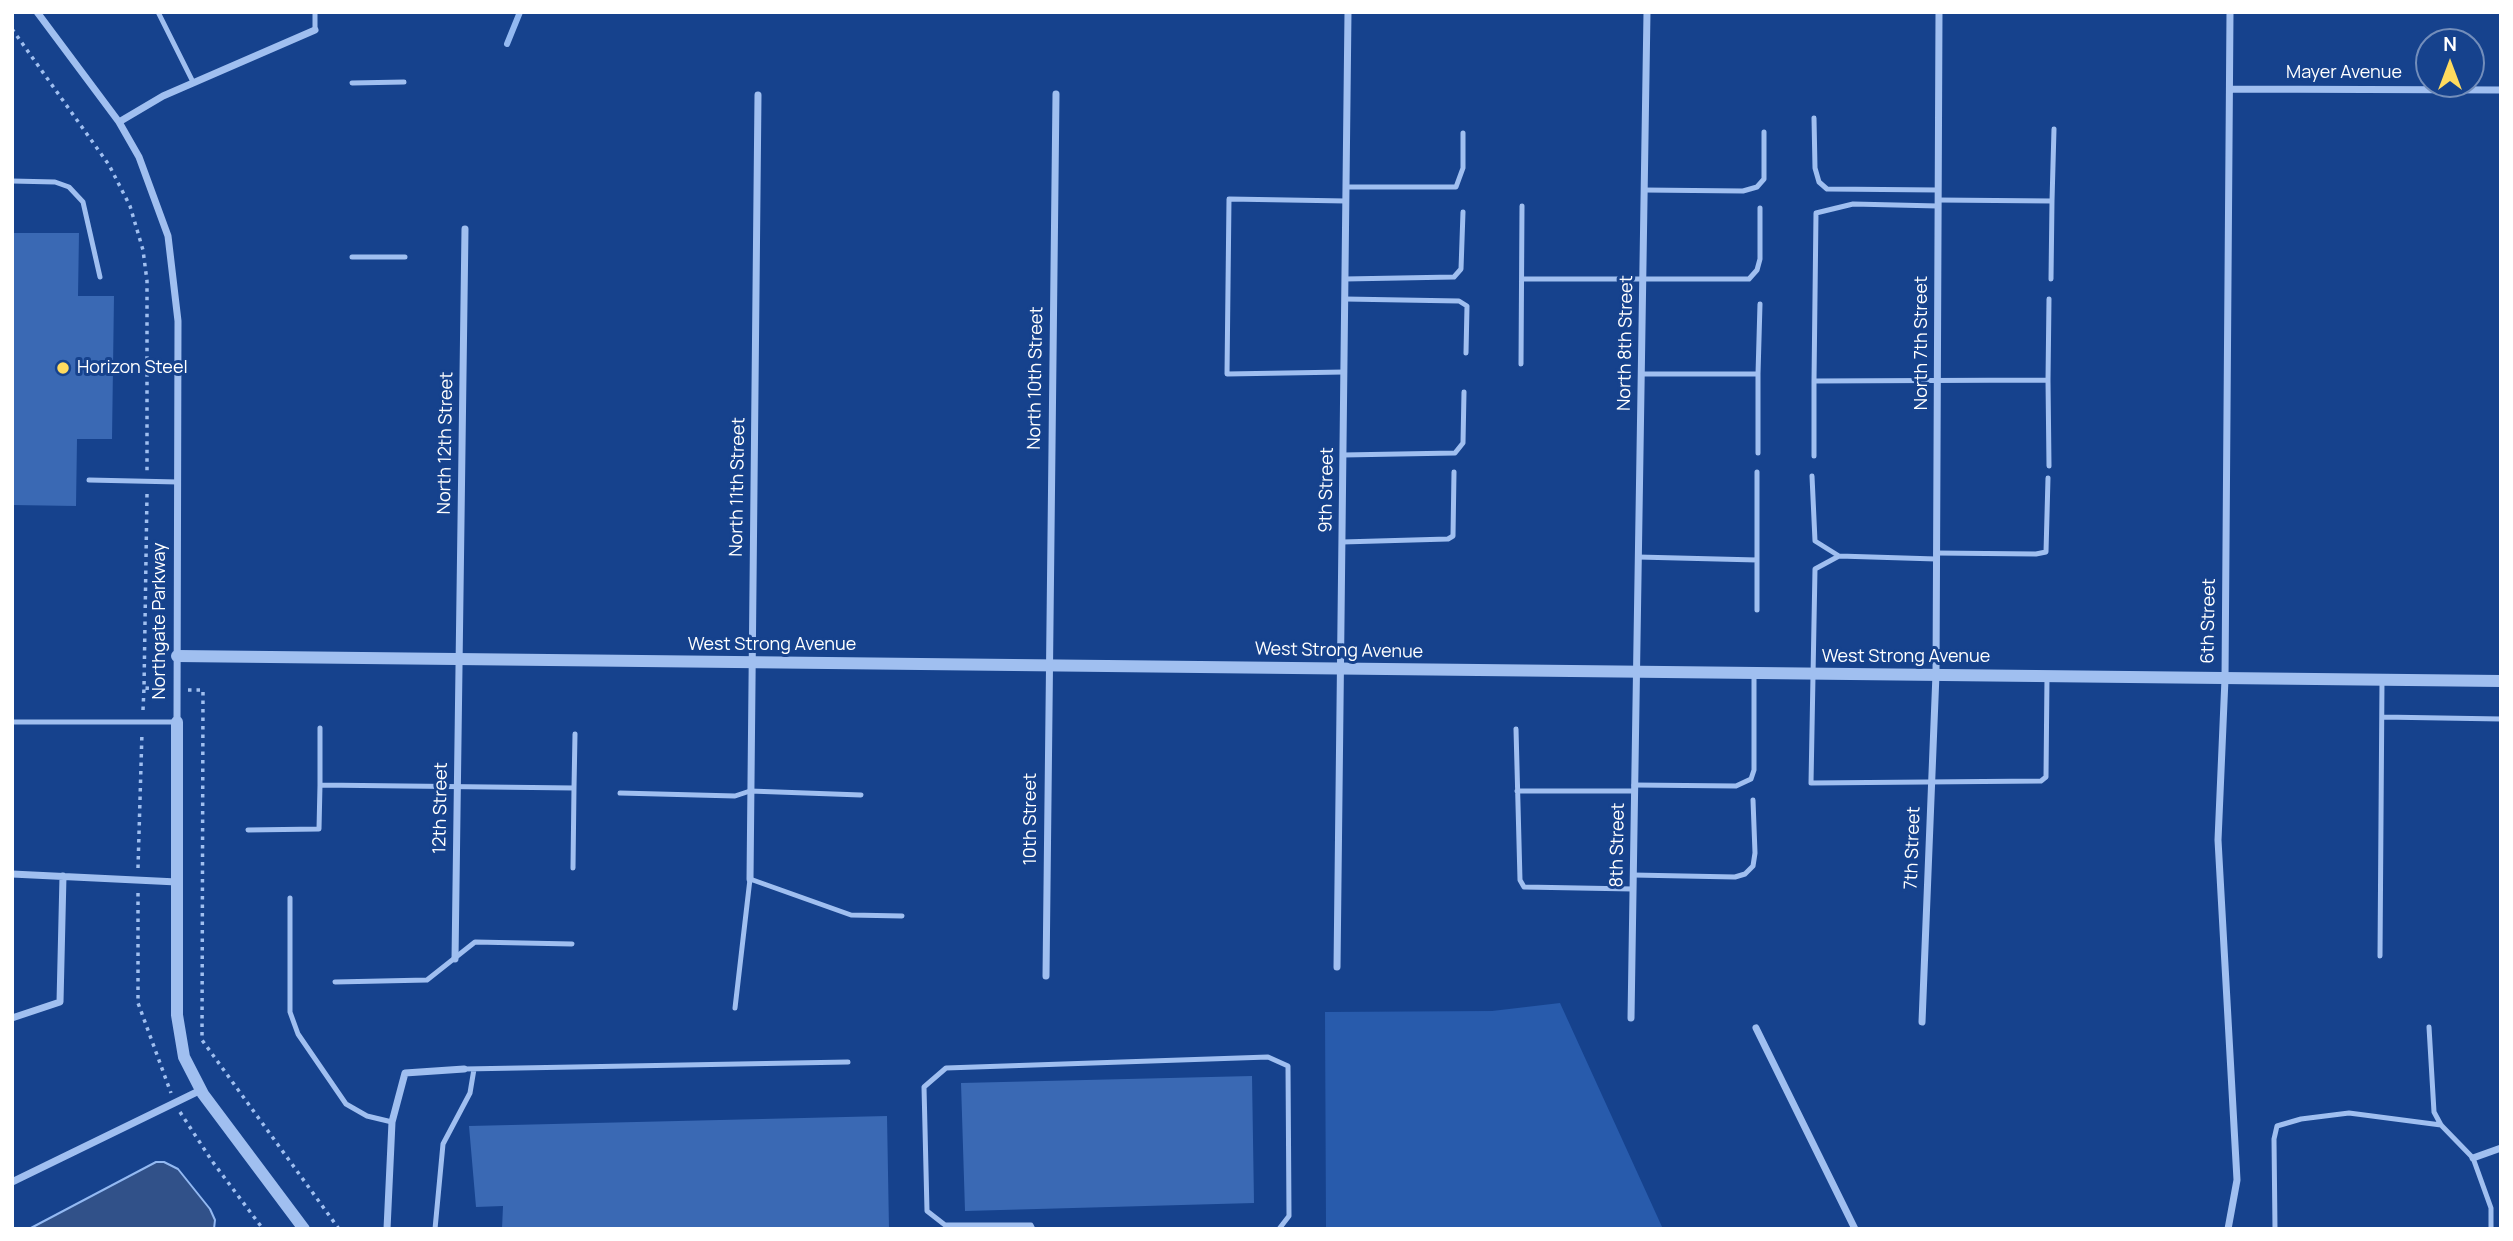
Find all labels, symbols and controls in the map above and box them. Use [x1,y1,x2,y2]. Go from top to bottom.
north arrow [2415,28,2485,98]
text: N [2443,31,2457,57]
street label: Mayer Avenue [2286,62,2402,84]
street label: North 8th Street [1614,275,1638,411]
street label: North 7th Street [1911,276,1933,410]
street label: North 10th Street [1024,306,1048,450]
place label: Horizon Steel [77,357,188,379]
marker: Horizon Steel [55,360,71,376]
street label: North 12th Street [434,372,458,514]
street label: North 11th Street [726,417,750,557]
street label: 9th Street [1315,447,1339,533]
street label: Northgate Parkway [149,542,171,700]
street label: 6th Street [2197,578,2221,664]
street label: West Strong Avenue [688,634,856,656]
street label: West Strong Avenue [1255,639,1423,663]
street label: West Strong Avenue [1822,646,1990,668]
street label: 12th Street [429,762,453,854]
street label: 10th Street [1020,773,1042,865]
street label: 8th Street [1606,802,1630,888]
street label: 7th Street [1901,806,1925,890]

